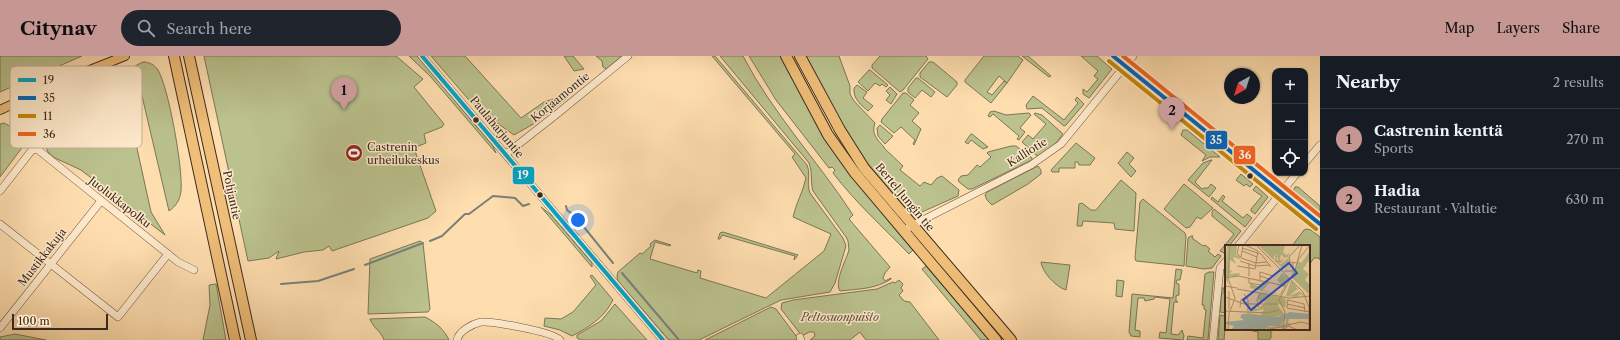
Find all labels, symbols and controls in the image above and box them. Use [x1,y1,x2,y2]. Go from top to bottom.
search box [121,10,401,46]
text: Citynav [20,17,97,40]
icon: search [135,17,157,39]
text: Search here [167,19,252,38]
text: Map [1444,19,1474,37]
text: Layers [1496,19,1540,37]
text: Share [1562,19,1600,37]
legend [10,66,142,148]
north arrow [1224,68,1260,104]
map controls [1272,68,1308,176]
button: + [1272,68,1308,104]
street label: Korjaamontie [528,69,592,125]
text: Nearby [1336,72,1400,92]
text: 19 [43,73,54,87]
text: 2 results [1553,74,1604,90]
pin: 1 [331,77,357,110]
text: 35 [43,91,55,105]
street label: Paulaharjuntie [467,93,527,161]
pin: 2 [1159,97,1185,130]
button: − [1272,104,1308,140]
text: 11 [43,109,53,123]
unlabelled marker [471,115,481,125]
text: Castrenin kenttä [1374,121,1503,140]
text: 36 [43,127,56,141]
line badge: 35 [1205,130,1228,150]
text: 1 [1346,131,1352,147]
text: 270 m [1566,131,1604,147]
text: 35 [1210,133,1222,147]
street label: Kalliotie [1004,134,1050,170]
place label: Castrenin urheilukeskus [367,140,440,167]
button: locate [1272,140,1308,176]
text: Sports [1374,140,1413,156]
sports icon: Castrenin urheilukeskus [344,143,364,163]
line badge: 36 [1233,145,1256,165]
text: 36 [1239,148,1252,162]
street label: Bertel Jungin tie [872,160,938,234]
line badge: 19 [512,166,535,185]
text: 19 [517,168,529,182]
street label: Pohjantie [220,169,244,221]
unlabelled marker [1245,171,1255,181]
street label: Juolukkapolku [84,172,154,231]
text: Hadia [1374,181,1420,200]
unlabelled marker [535,190,545,200]
text: 2 [1345,191,1353,207]
text: 630 m [1565,191,1604,207]
text: Restaurant · Valtatie [1374,200,1497,216]
your location [568,210,588,230]
street label: Mustikkakuja [15,225,69,289]
inset map [1225,245,1310,330]
park label: Peltosuonpuisto [800,310,879,324]
scale bar [12,312,108,331]
text: 100 m [18,314,50,328]

